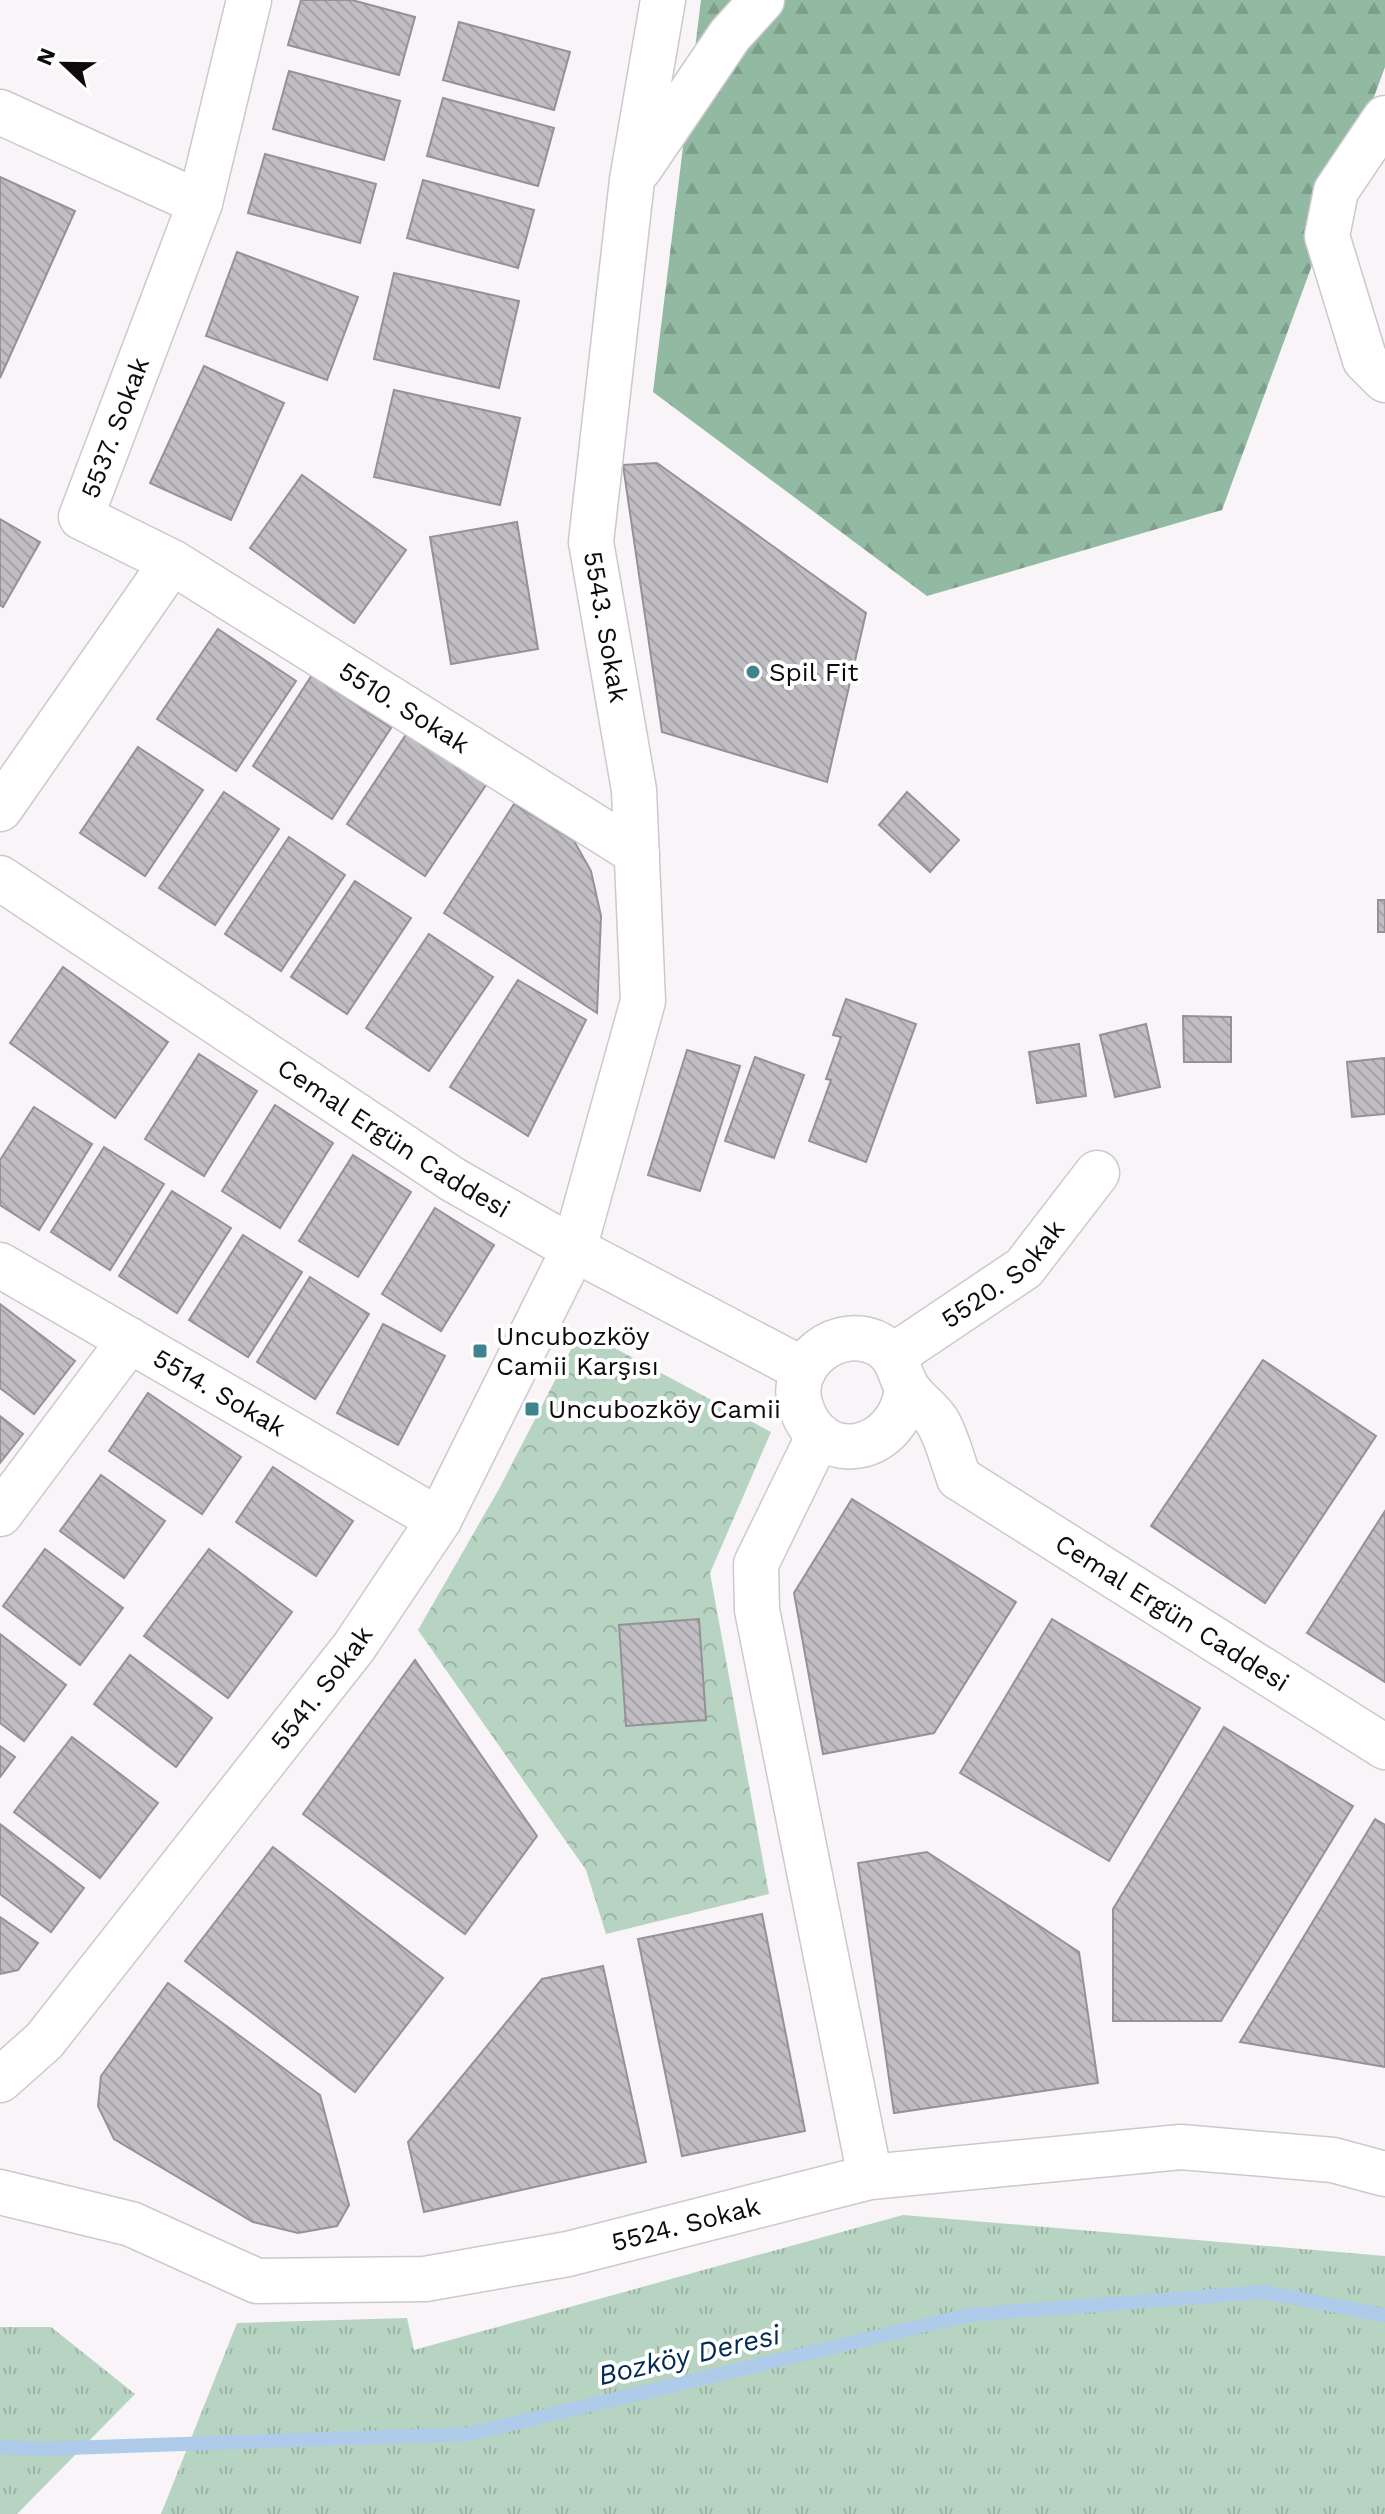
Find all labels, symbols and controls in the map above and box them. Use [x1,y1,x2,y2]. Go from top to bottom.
north arrow [24,24,104,104]
text: N [31,44,61,69]
street label: 5537. Sokak [74,353,155,502]
street label: 5543. Sokak [578,549,634,705]
street label: 5510. Sokak [334,655,475,759]
place label: Spil Fit [769,657,858,687]
marker: Spil Fit [744,663,762,681]
street label: Cemal Ergün Caddesi [272,1052,515,1224]
street label: 5520. Sokak [936,1214,1071,1334]
place label: Uncubozköy Camii Karşısı [496,1321,659,1381]
street label: 5514. Sokak [148,1342,291,1443]
marker: Uncubozköy Camii Karşısı [471,1342,489,1360]
place label: Uncubozköy Camii [548,1394,781,1424]
marker: Uncubozköy Camii [523,1400,541,1418]
street label: Cemal Ergün Caddesi [1050,1528,1294,1697]
street label: 5541. Sokak [264,1620,379,1755]
street label: 5524. Sokak [608,2191,764,2257]
water label: Bozköy Deresi [595,2318,784,2392]

